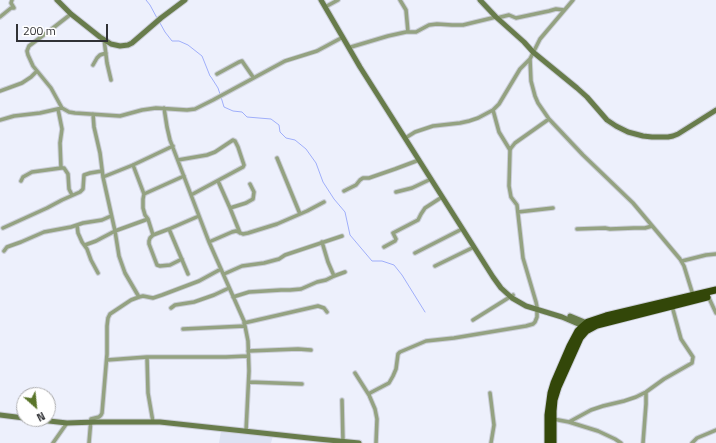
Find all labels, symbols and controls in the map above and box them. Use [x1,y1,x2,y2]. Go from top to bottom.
scale bar [18,16,110,42]
text: 200 m [23,21,56,40]
north arrow [16,387,56,427]
text: N [34,408,48,426]

